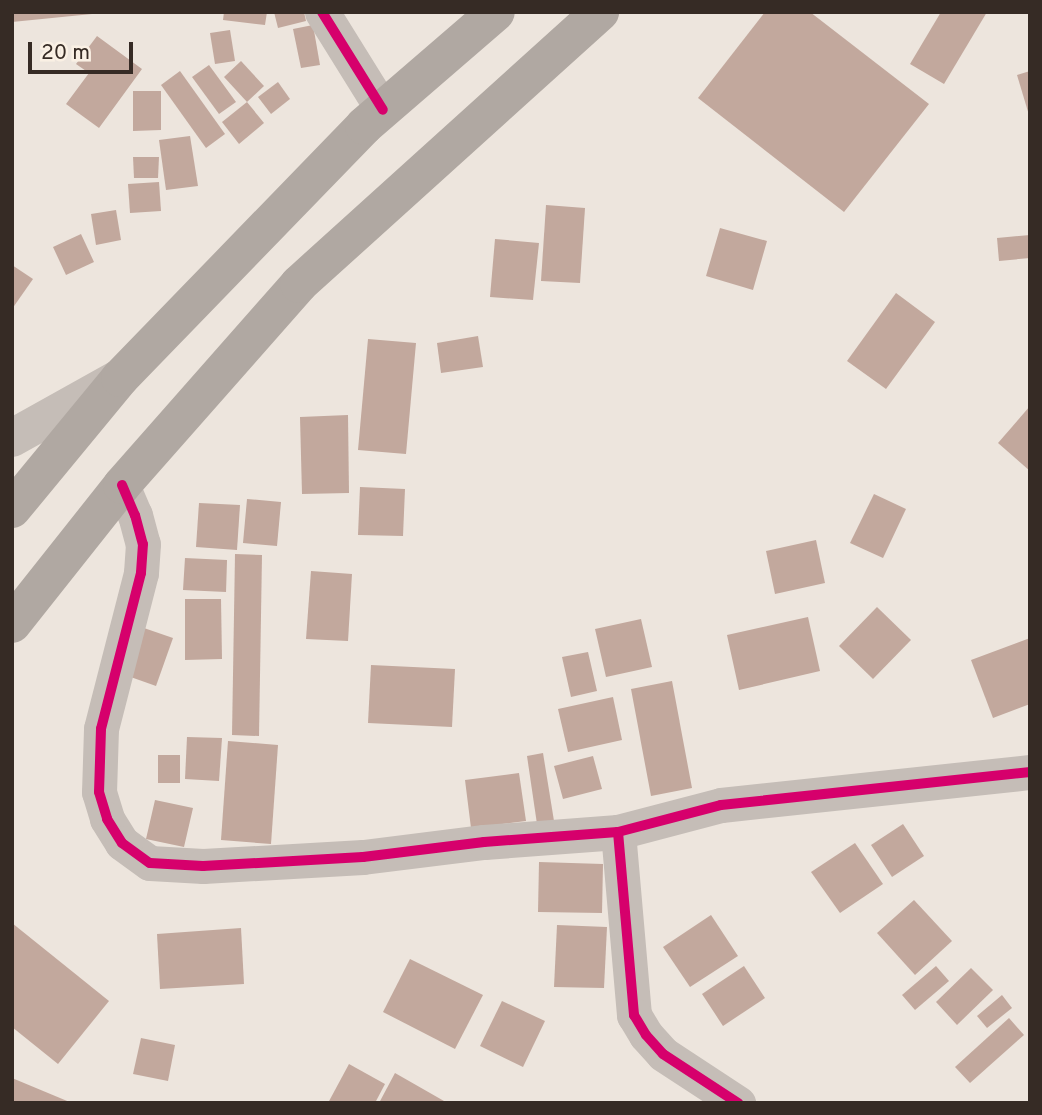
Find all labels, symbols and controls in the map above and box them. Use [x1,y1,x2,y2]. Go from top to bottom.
scale bar [32,28,136,72]
text: 20 m [41,40,90,67]

